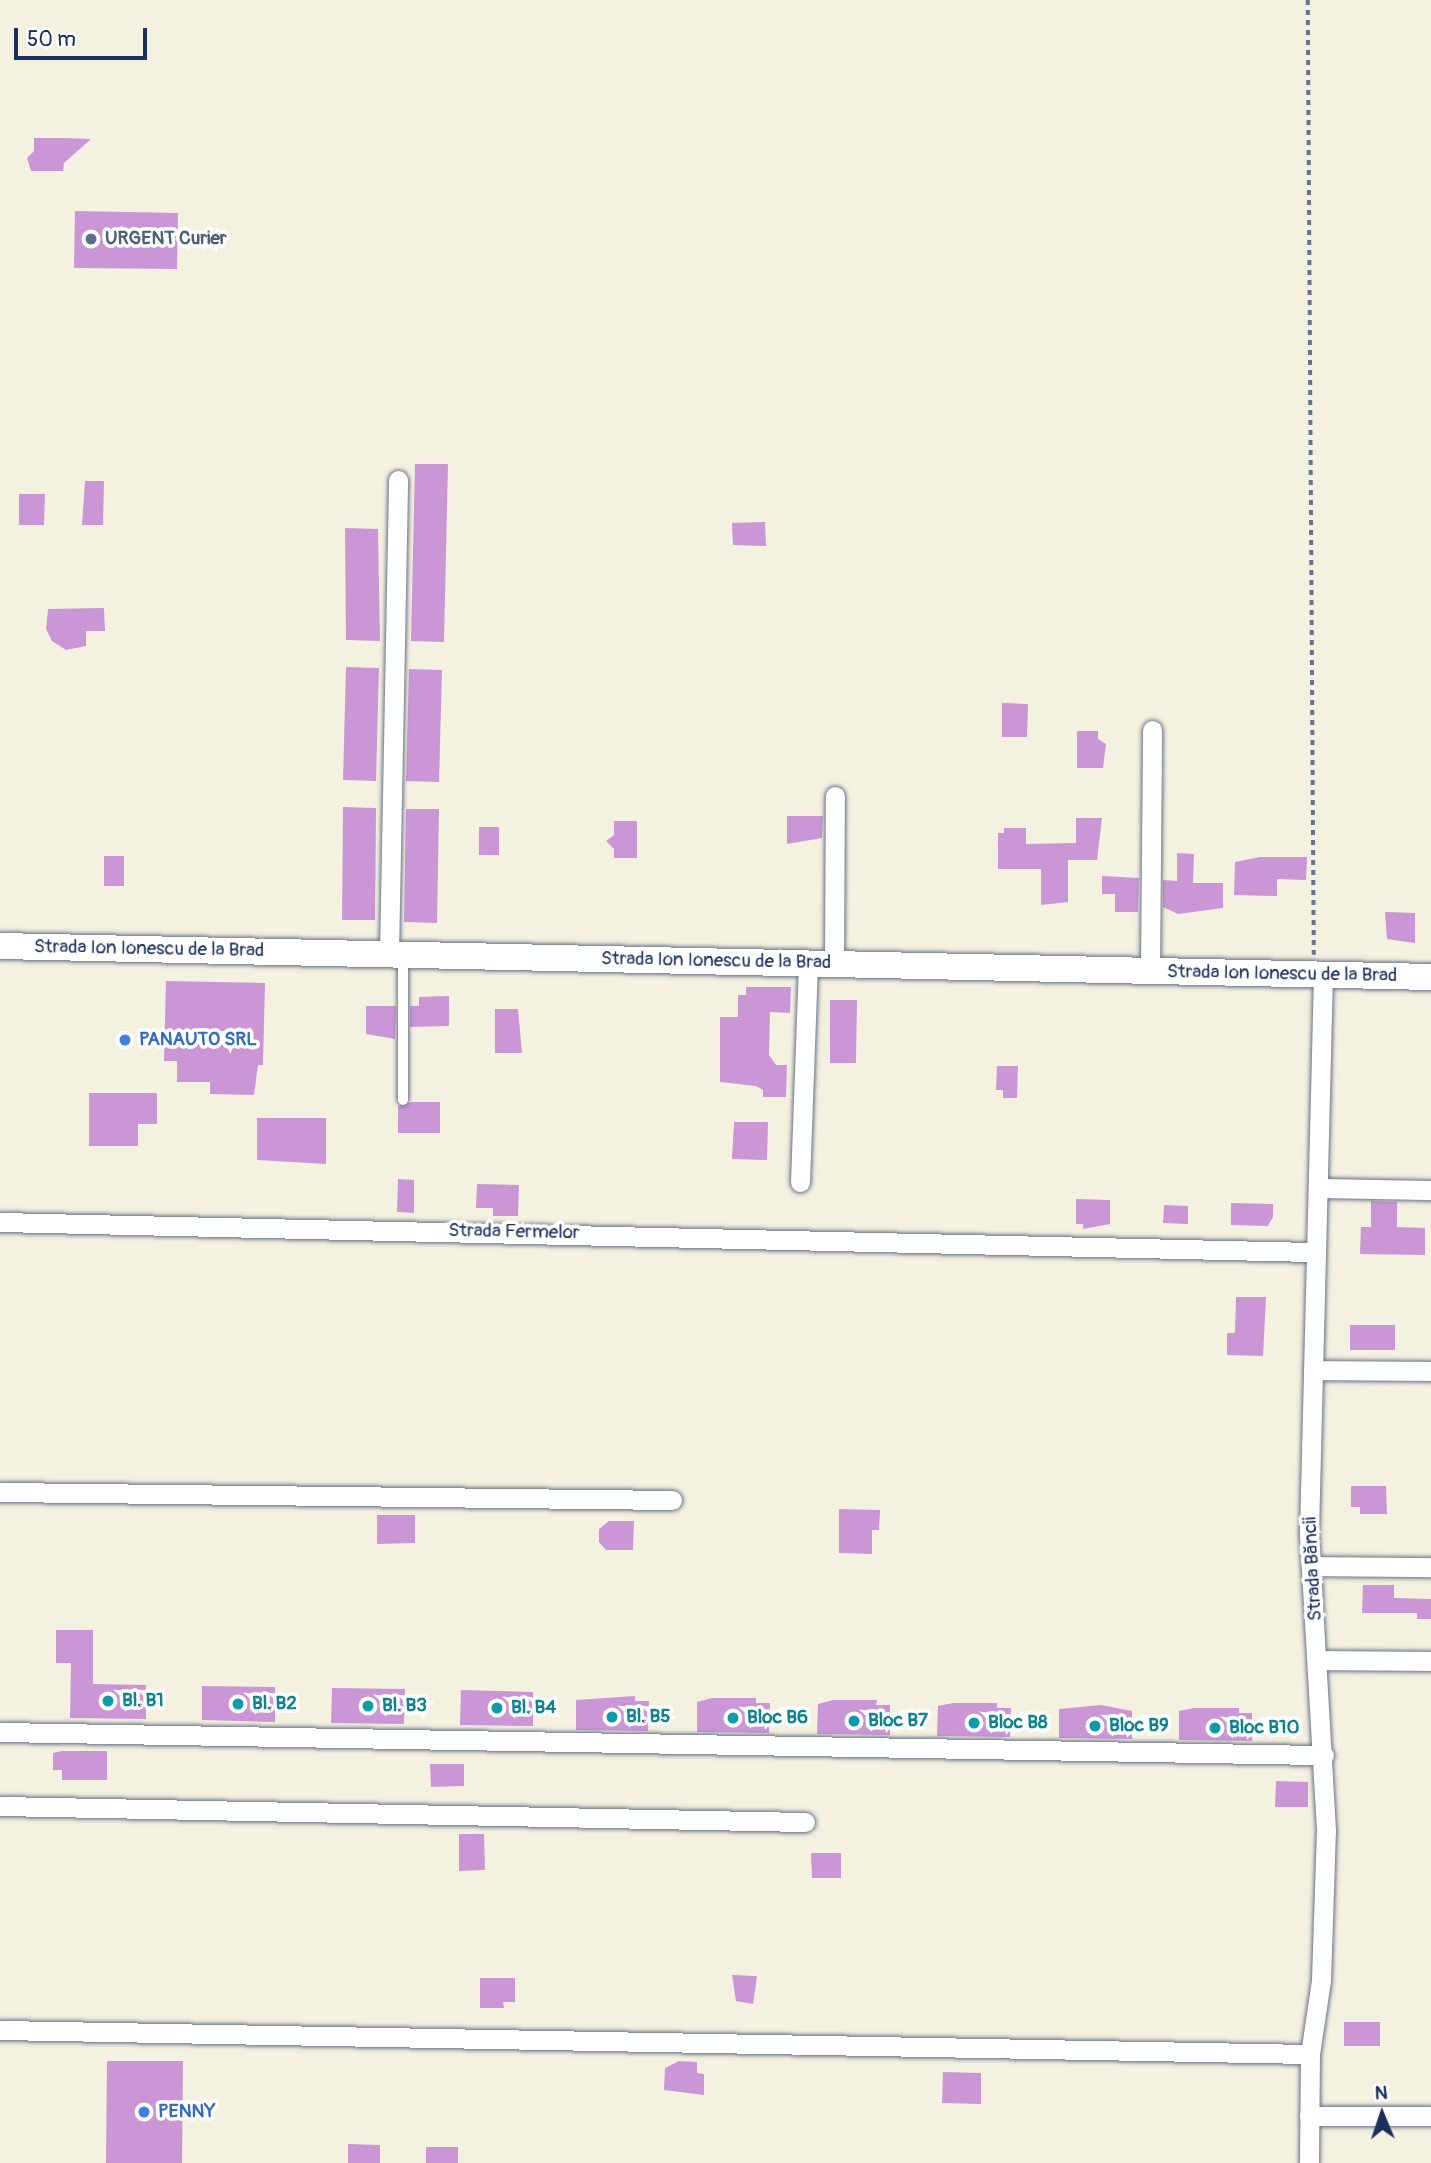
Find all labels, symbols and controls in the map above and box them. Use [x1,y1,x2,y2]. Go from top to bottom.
scale bar [18,14,150,58]
text: 50 m [27,26,76,53]
place label: URGENT Curier [105,228,227,250]
marker: URGENT Curier [83,231,99,247]
street label: Strada Ion Ionescu de la Brad [34,936,264,962]
street label: Strada Ion Ionescu de la Brad [601,948,831,974]
street label: Strada Ion Ionescu de la Brad [1167,961,1397,987]
place label: PANAUTO SRL [139,1029,257,1051]
marker: PANAUTO SRL [117,1032,133,1048]
street label: Strada Fermelor [448,1219,580,1245]
street label: Strada Băncii [1299,1516,1327,1622]
place label: Bl. B1 [122,1690,164,1712]
marker: Bl. B1 [100,1693,116,1709]
place label: Bl. B2 [252,1693,297,1715]
place label: Bl. B3 [382,1695,427,1717]
marker: Bl. B2 [230,1696,246,1712]
place label: Bl. B4 [511,1697,556,1719]
marker: Bl. B3 [360,1698,376,1714]
marker: Bl. B4 [489,1700,505,1716]
place label: Bl. B5 [626,1706,671,1728]
place label: Bloc B6 [747,1707,808,1729]
marker: Bl. B5 [604,1709,620,1725]
marker: Bloc B6 [725,1710,741,1726]
place label: Bloc B7 [868,1710,928,1732]
place label: Bloc B8 [988,1712,1048,1734]
marker: Bloc B7 [846,1713,862,1729]
marker: Bloc B8 [966,1715,982,1731]
place label: Bloc B9 [1109,1715,1169,1737]
place label: Bloc B10 [1229,1717,1299,1739]
marker: Bloc B9 [1087,1718,1103,1734]
marker: Bloc B10 [1207,1720,1223,1736]
north arrow [1347,2079,1417,2149]
text: N [1374,2081,1388,2105]
place label: PENNY [158,2101,215,2123]
marker: PENNY [136,2104,152,2120]

